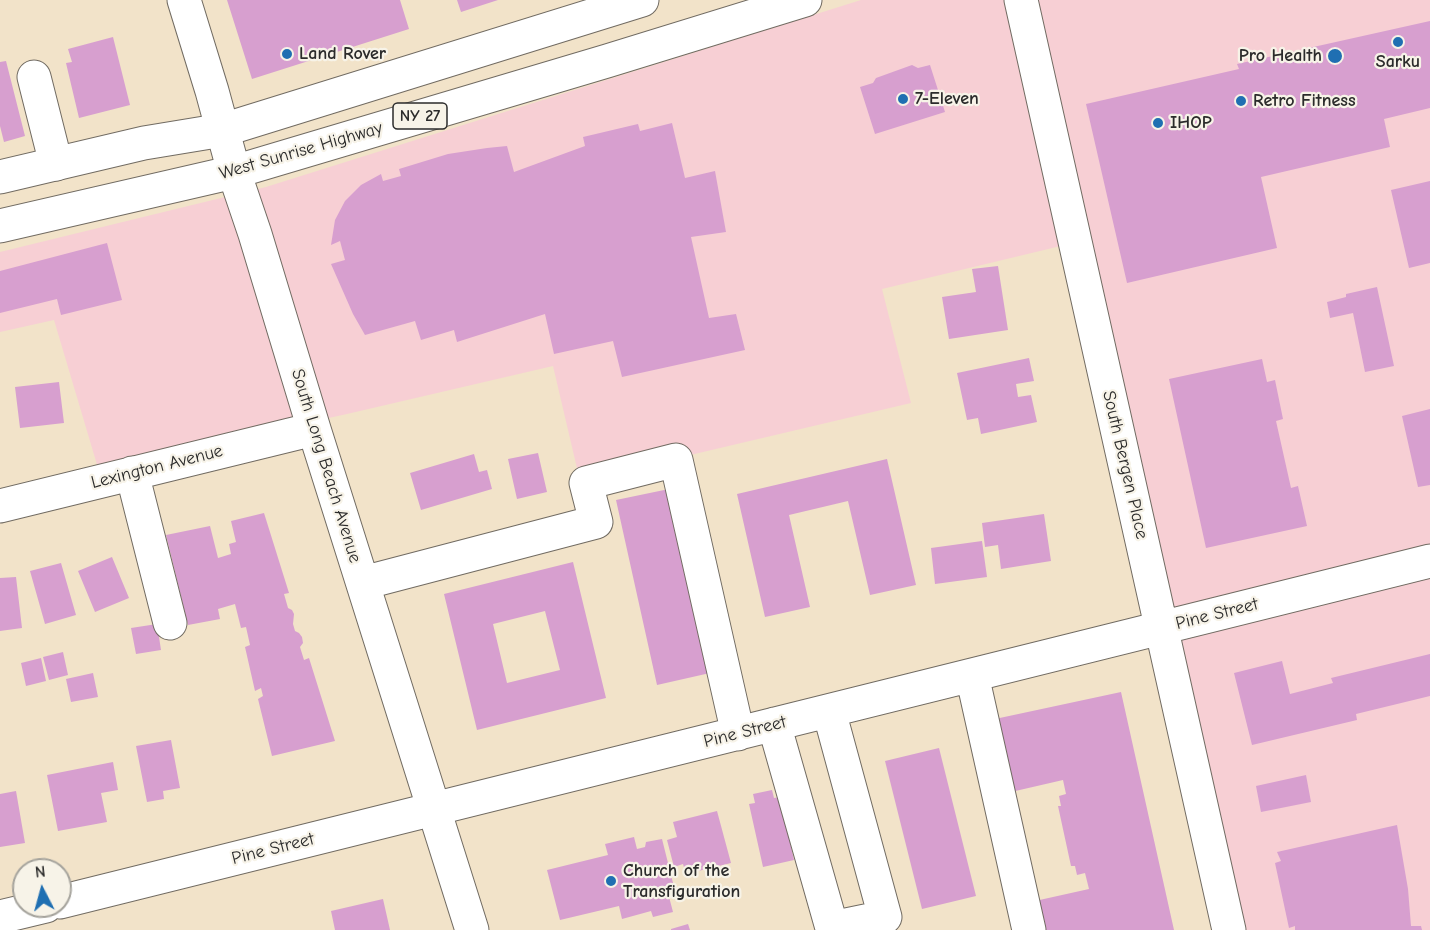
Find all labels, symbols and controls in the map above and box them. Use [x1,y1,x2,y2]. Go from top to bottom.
marker: Sarku [1391,35,1405,49]
place label: Land Rover [299,43,386,65]
place label: Pro Health [1239,45,1322,67]
marker: Land Rover [280,47,294,61]
marker: Pro Health [1326,47,1344,65]
place label: Sarku [1376,51,1420,73]
place label: 7-Eleven [915,88,979,110]
place label: Retro Fitness [1253,90,1356,112]
marker: 7-Eleven [896,92,910,106]
marker: Retro Fitness [1234,94,1248,108]
road number: NY 27 [393,103,447,129]
place label: IHOP [1170,112,1212,134]
marker: IHOP [1151,116,1165,130]
street label: West Sunrise Highway [217,117,385,185]
street label: South Long Beach Avenue [286,366,366,566]
street label: South Bergen Place [1097,389,1153,541]
street label: Lexington Avenue [89,440,225,494]
street label: Pine Street [1174,593,1260,635]
street label: Pine Street [702,711,788,753]
street label: Pine Street [230,828,316,870]
north arrow [12,858,72,918]
place label: Church of the Transfiguration [623,860,740,902]
text: N [34,863,46,882]
marker: Church of the Transfiguration [604,874,618,888]

